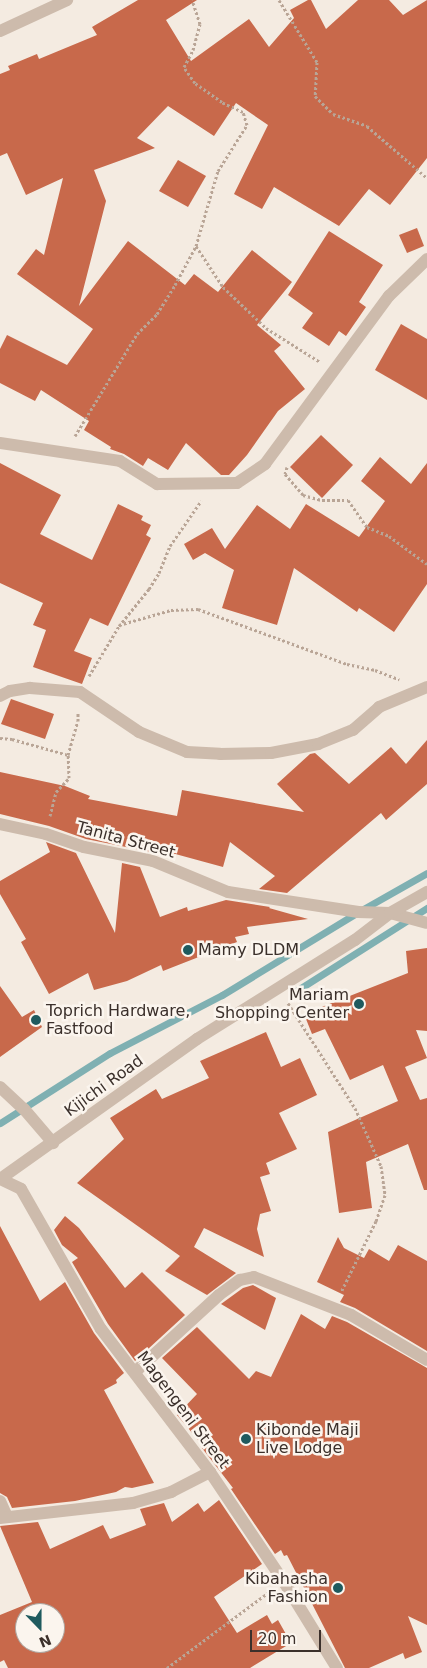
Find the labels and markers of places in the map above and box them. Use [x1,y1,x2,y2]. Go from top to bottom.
place label: Mamy DLDM [198,940,299,960]
marker: Mamy DLDM [182,944,194,956]
place label: Mariam Shopping Center [215,985,349,1023]
marker: Mariam Shopping Center [353,998,365,1010]
place label: Toprich Hardware, Fastfood [46,1001,190,1039]
marker: Toprich Hardware, Fastfood [30,1014,42,1026]
place label: Kibonde Maji Live Lodge [256,1420,359,1458]
marker: Kibonde Maji Live Lodge [240,1433,252,1445]
place label: Kibahasha Fashion [245,1569,328,1607]
marker: Kibahasha Fashion [332,1582,344,1594]

